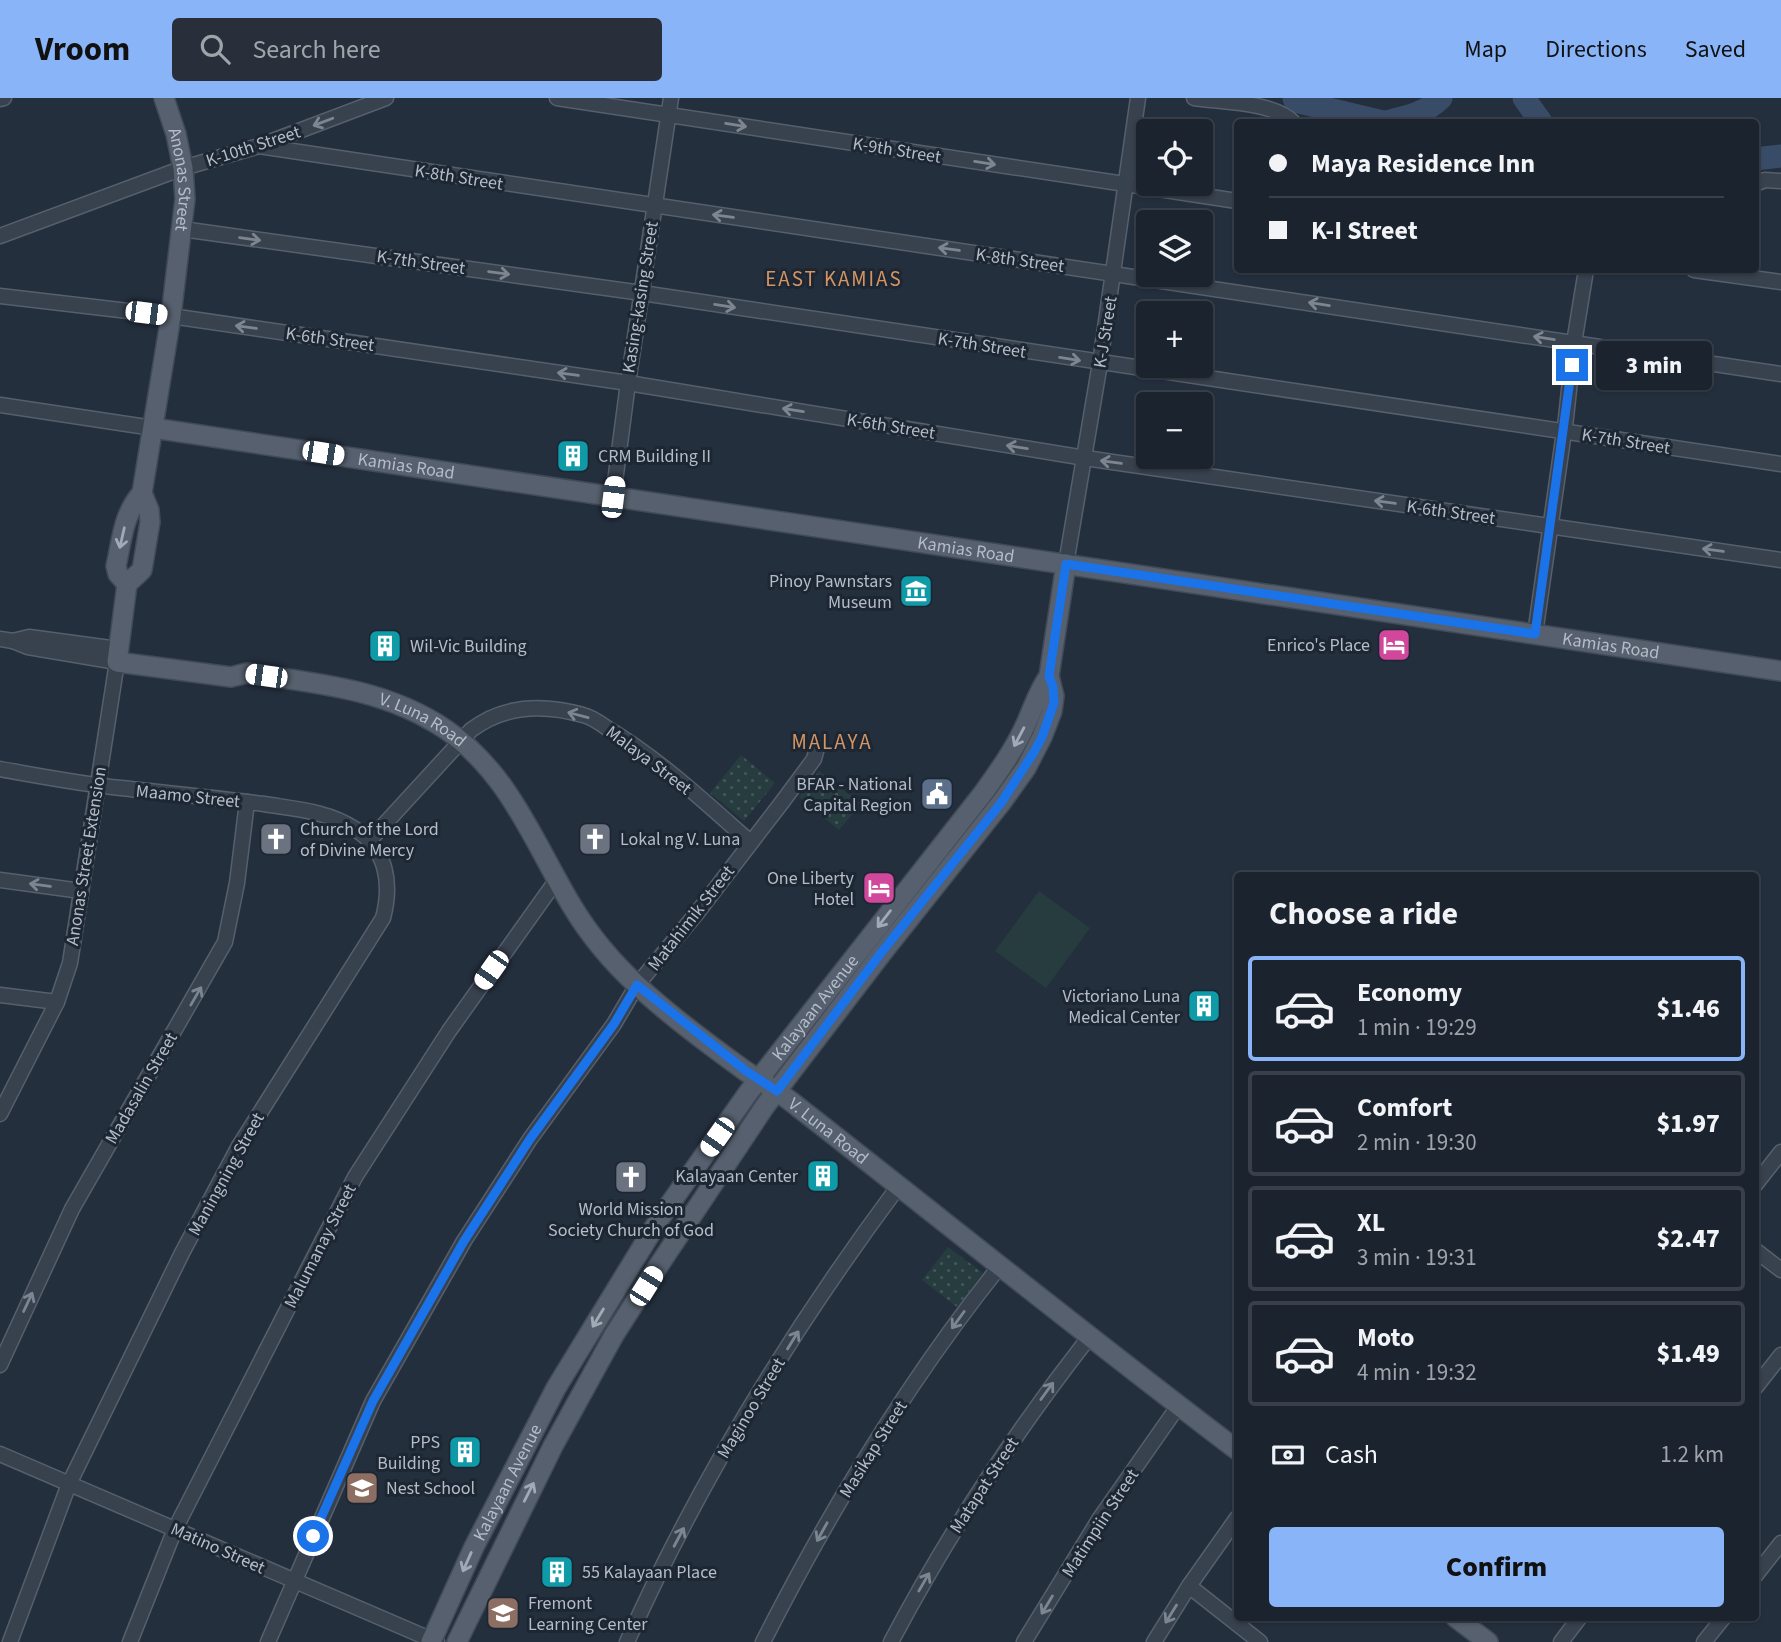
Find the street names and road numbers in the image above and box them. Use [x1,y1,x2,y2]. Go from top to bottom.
street label: K-10th Street [203,119,304,173]
street label: Anonas Street [162,124,197,233]
street label: K-9th Street [851,131,943,170]
street label: K-8th Street [413,158,505,197]
street label: Kasing-kasing Street [616,219,665,375]
street label: K-8th Street [974,242,1066,279]
street label: K-7th Street [375,244,467,281]
street label: K-J Street [1087,294,1124,370]
street label: K-6th Street [284,321,376,358]
street label: K-7th Street [936,326,1028,365]
street label: K-6th Street [845,407,937,446]
street label: K-7th Street [1580,422,1672,461]
street label: Kamias Road [356,447,456,486]
street label: K-6th Street [1405,494,1497,531]
street label: Kamias Road [916,530,1016,569]
street label: Kamias Road [1561,627,1661,666]
street label: V. Luna Road [376,687,471,753]
street label: Malaya Street [601,720,697,801]
street label: Anonas Street Extension [60,765,113,947]
street label: Maamo Street [135,779,241,814]
street label: Matahimik Street [642,860,741,976]
street label: Kalayaan Avenue [766,950,865,1066]
street label: Madasalin Street [99,1028,184,1149]
street label: V. Luna Road [783,1092,873,1171]
street label: Maningning Street [182,1108,271,1240]
street label: Malumanay Street [278,1180,363,1313]
street label: Maginoo Street [711,1353,791,1463]
street label: Masikap Street [834,1396,913,1503]
street label: Kalayaan Avenue [467,1420,548,1545]
street label: Matapat Street [944,1432,1025,1538]
street label: Matimpiin Street [1056,1464,1145,1582]
street label: Matino Street [167,1517,269,1580]

